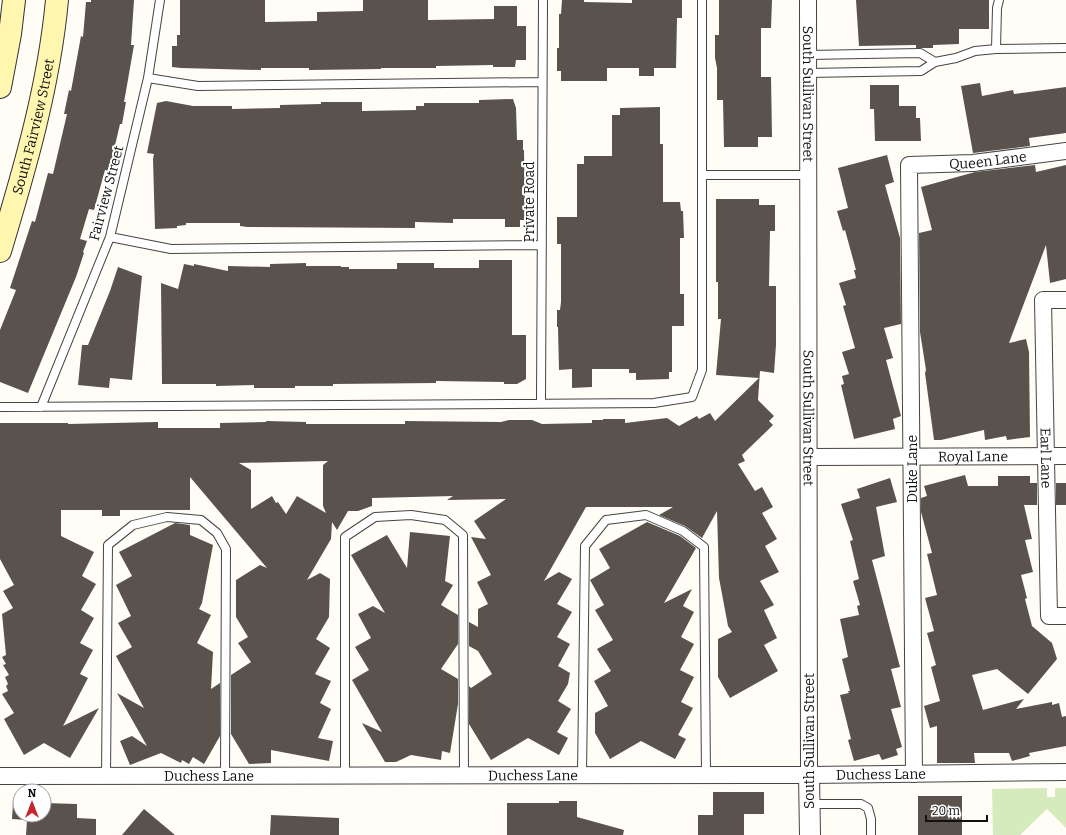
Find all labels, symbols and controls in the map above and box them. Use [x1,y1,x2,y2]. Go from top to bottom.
street label: South Sullivan Street [799,26,816,162]
street label: South Fairview Street [9,57,58,197]
street label: Fairview Street [86,144,127,243]
street label: Queen Lane [949,148,1028,173]
street label: Private Road [521,161,538,243]
street label: South Sullivan Street [799,350,817,486]
street label: Earl Lane [1036,427,1055,488]
street label: Duke Lane [904,435,921,503]
street label: Royal Lane [938,448,1008,465]
street label: South Sullivan Street [801,673,818,809]
street label: Duchess Lane [836,766,926,784]
street label: Duchess Lane [488,767,578,784]
street label: Duchess Lane [164,768,254,785]
north arrow [12,783,52,823]
text: N [28,787,37,800]
scale bar [926,797,987,823]
text: 20 m [932,804,961,818]

